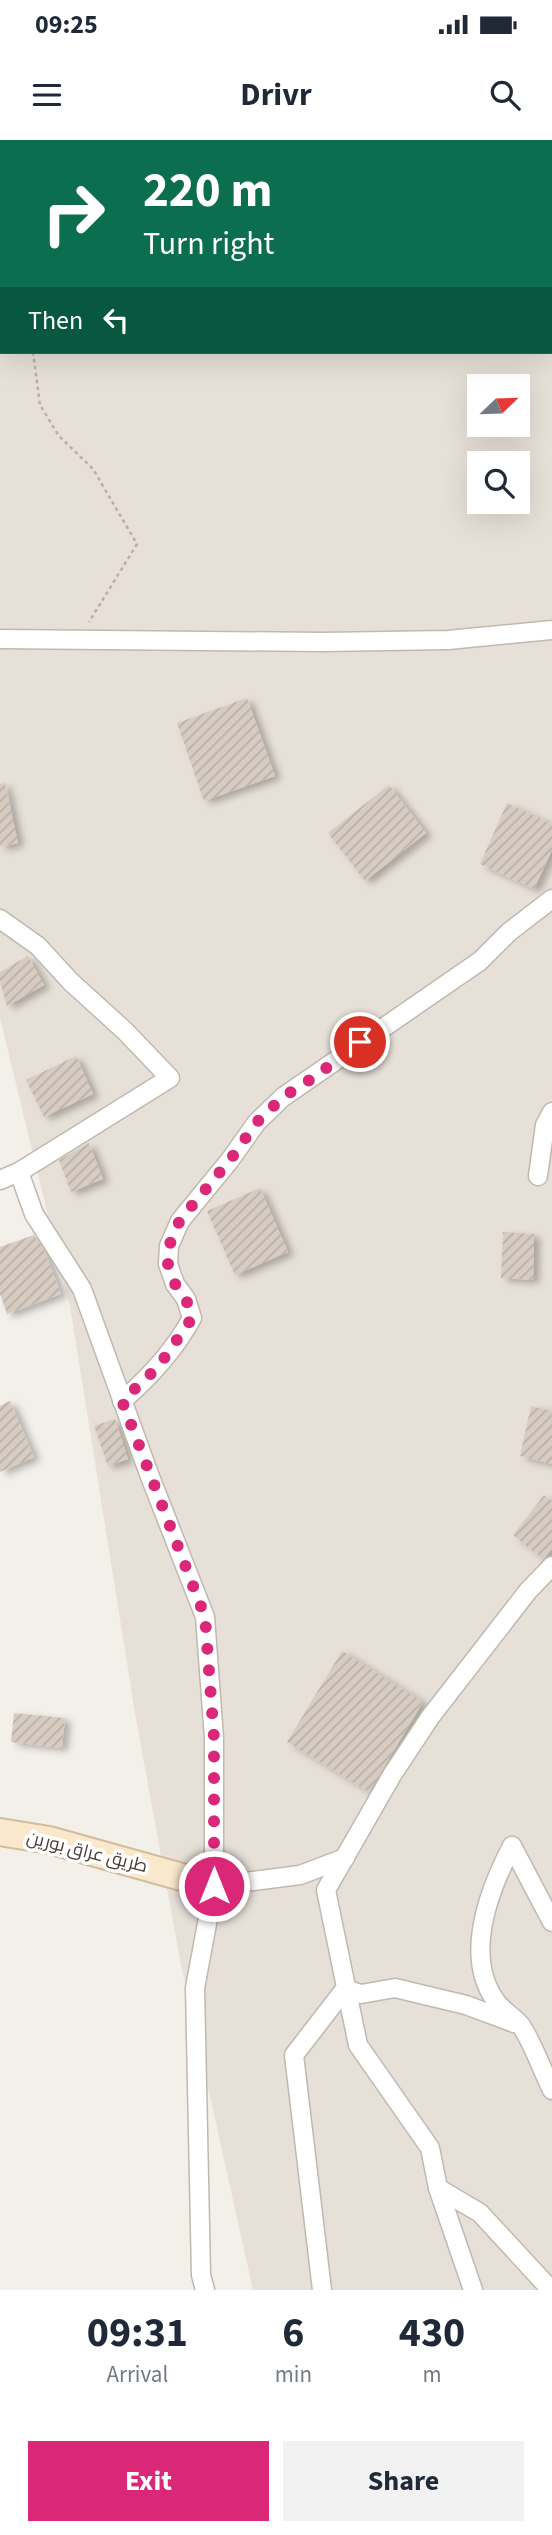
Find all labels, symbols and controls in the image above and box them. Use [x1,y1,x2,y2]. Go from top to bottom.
text: 09:25 [35,6,98,43]
text: Drivr [240,72,312,118]
icon: menu [28,76,66,114]
icon: search [486,76,524,114]
text: 220 m [143,156,272,226]
icon: right [28,168,119,259]
text: Turn right [143,221,274,267]
icon: left [97,301,135,339]
text: Then [28,302,83,339]
north arrow [467,374,530,438]
map controls [467,374,530,514]
button: search [467,451,530,514]
pin [330,1012,390,1072]
icon: arrive [341,1023,379,1061]
street label: طريق عراق بورين [24,1825,150,1879]
position arrow [177,1849,251,1923]
text: 09:31 [87,2303,188,2363]
text: 6 [282,2303,304,2363]
text: 430 [399,2303,465,2363]
text: Arrival [106,2358,168,2391]
text: min [275,2358,312,2391]
text: m [422,2358,442,2391]
button: Exit [28,2441,269,2521]
button: Share [283,2441,524,2521]

